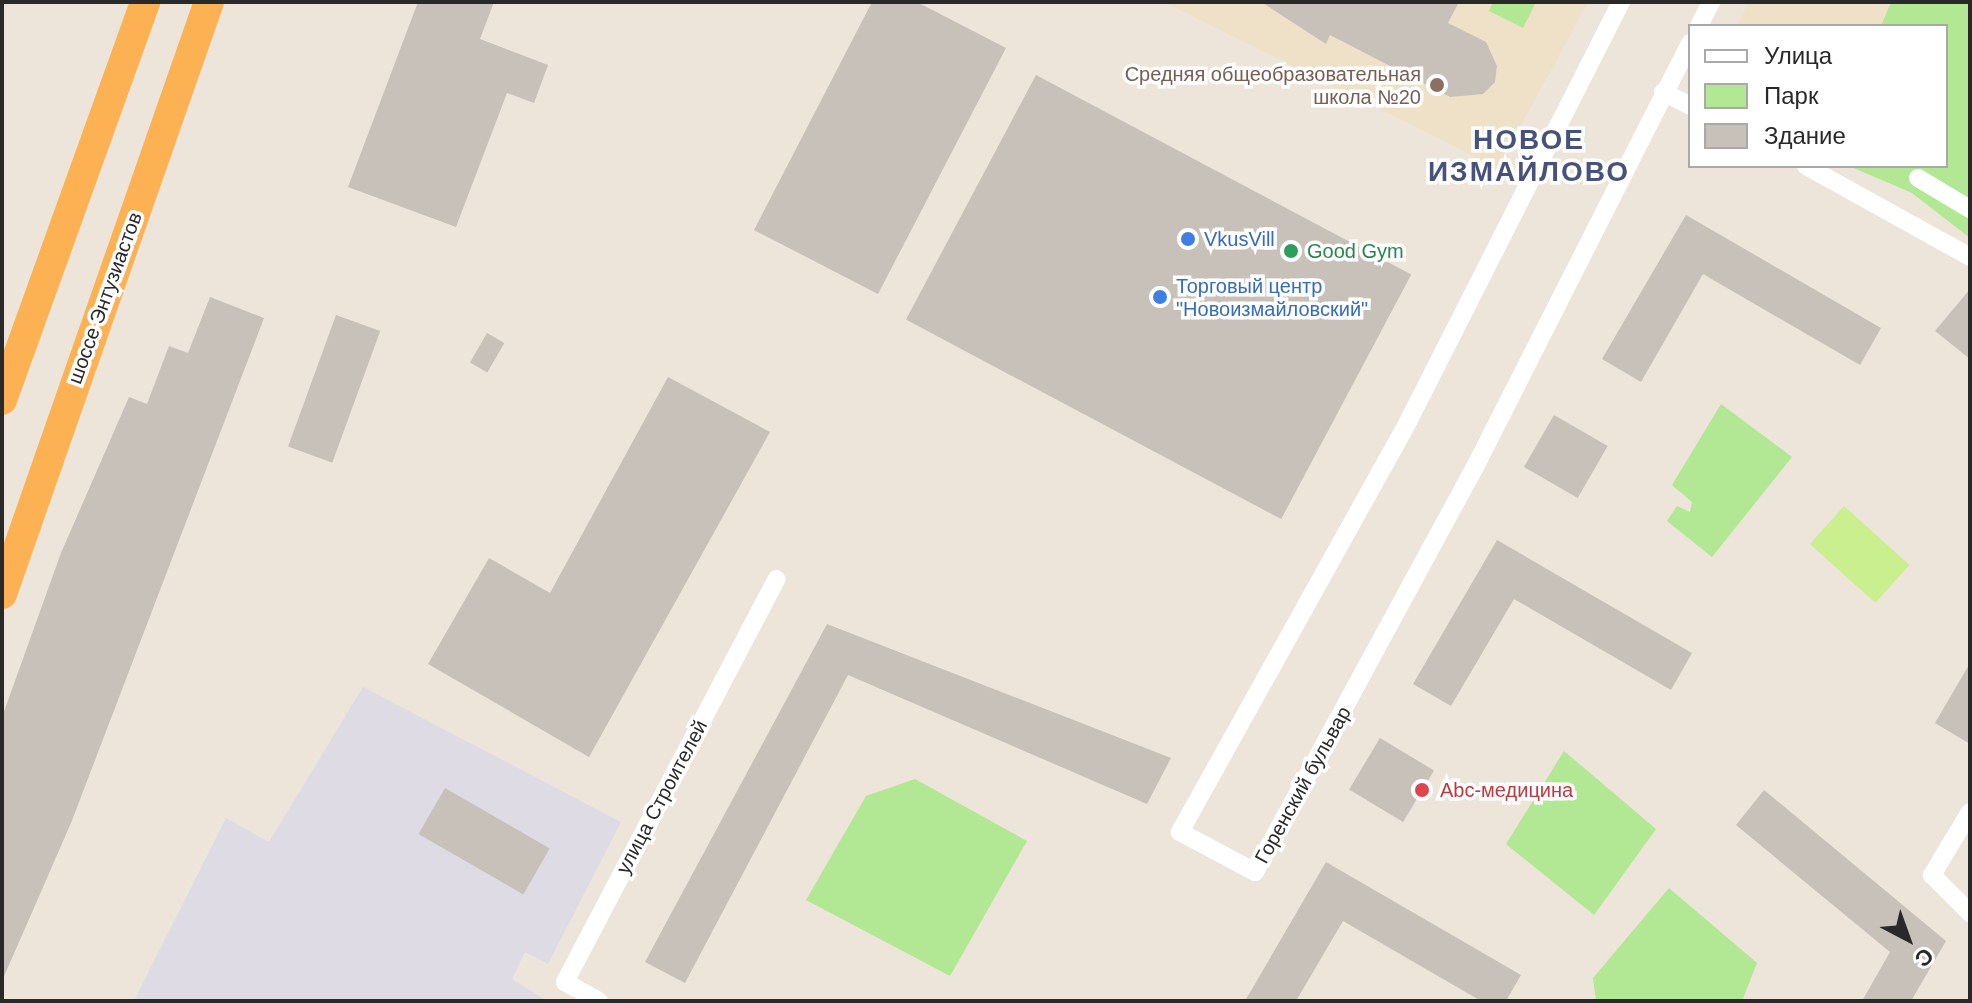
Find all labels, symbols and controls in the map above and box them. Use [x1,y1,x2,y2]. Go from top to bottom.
legend [1688,24,1948,168]
text: Улица [1764,42,1832,69]
place label: Средняя общеобразовательная школа №20 [1125,62,1421,109]
marker: Средняя общеобразовательная школа №20 [1428,76,1446,94]
text: Парк [1764,82,1818,109]
text: Здание [1764,122,1846,149]
district label: НОВОЕ ИЗМАЙЛОВО [1428,123,1630,189]
street label: шоссе Энтузиастов [63,209,147,387]
place label: VkusVill [1204,227,1275,251]
marker: VkusVill [1179,230,1197,248]
place label: Good Gym [1307,239,1404,263]
marker: Good Gym [1282,242,1300,260]
place label: Торговый центр "Новоизмайловский" [1176,274,1368,321]
marker: Торговый центр "Новоизмайловский" [1151,288,1169,306]
street label: Горенский бульвар [1250,702,1356,868]
street label: улица Строителей [611,716,713,878]
place label: Abc-медицина [1440,778,1573,802]
marker: Abc-медицина [1411,779,1433,801]
north arrow [1868,899,1948,979]
text: С [1910,943,1938,972]

